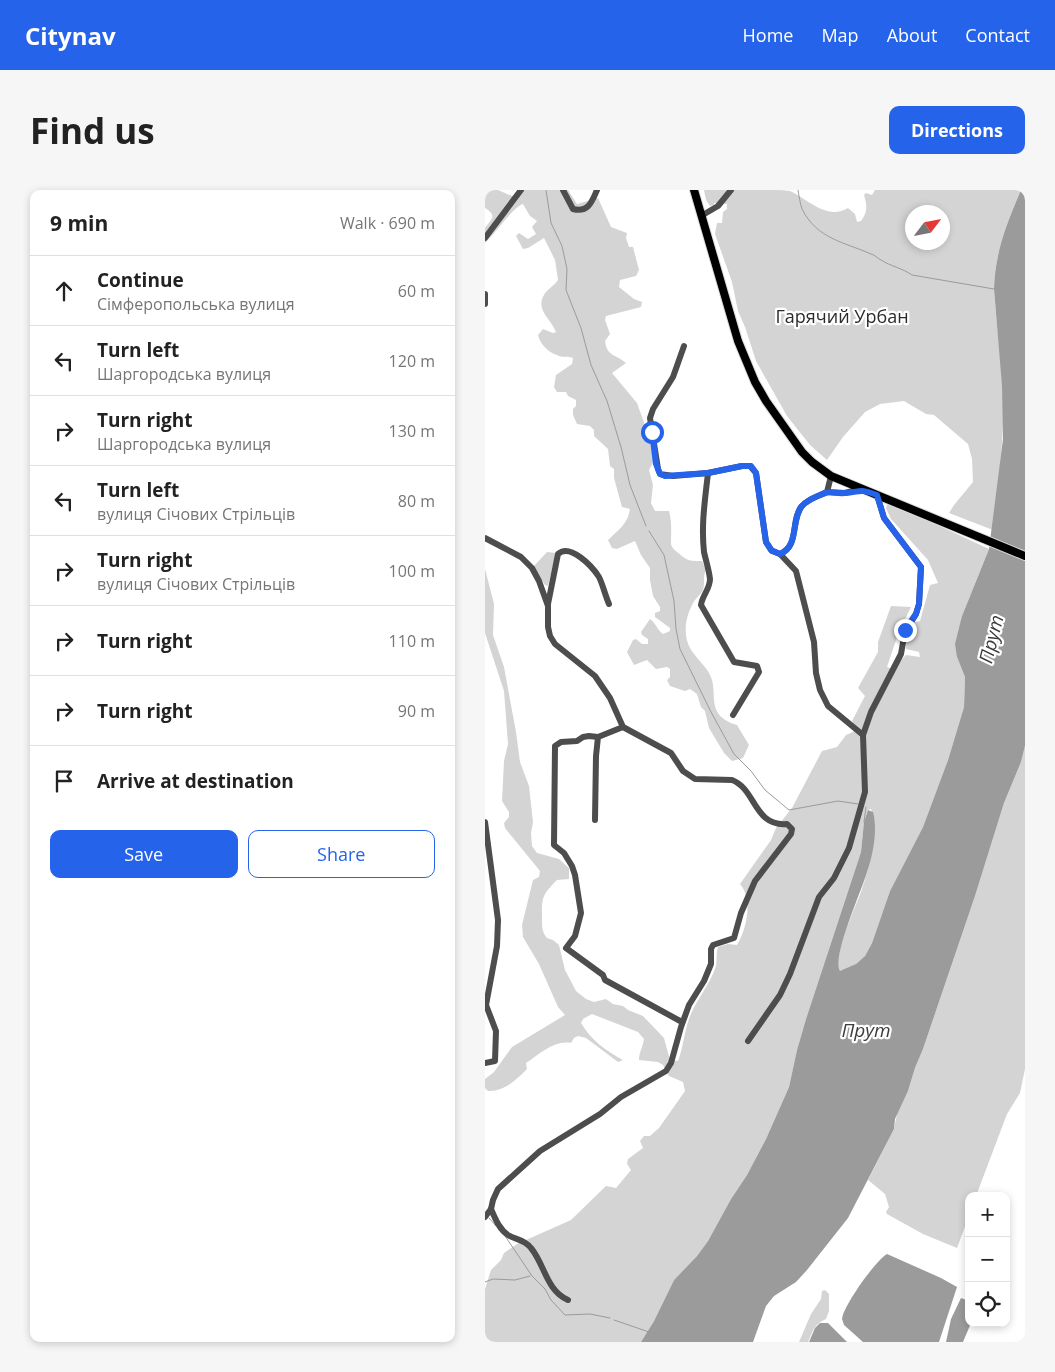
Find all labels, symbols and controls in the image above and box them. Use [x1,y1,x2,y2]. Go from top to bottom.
text: Citynav [25,19,116,52]
text: Home [743,23,793,47]
text: Map [821,23,859,47]
text: About [887,23,937,47]
text: Contact [965,23,1030,47]
button: Directions [889,106,1025,154]
text: Find us [30,107,155,154]
north arrow [905,205,950,250]
text: 9 min [50,209,108,237]
text: Walk · 690 m [340,212,435,234]
text: Continue [97,267,184,293]
icon: ahead [50,277,78,305]
text: 60 m [398,280,435,302]
text: Сімферопольська вулиця [97,293,295,315]
park label: Гарячий Урбан [775,304,909,328]
text: Turn left [97,337,179,363]
icon: left [50,347,78,375]
text: 120 m [389,350,435,372]
text: Шаргородська вулиця [97,363,271,385]
text: Turn right [97,407,192,433]
icon: right [50,417,78,445]
text: 130 m [389,420,435,442]
route start [641,421,664,444]
text: Шаргородська вулиця [97,433,271,455]
text: Turn left [97,477,179,503]
icon: left [50,487,78,515]
text: 80 m [398,490,435,512]
text: вулиця Січових Стрільців [97,503,295,525]
text: Turn right [97,547,192,573]
icon: right [50,557,78,585]
text: 100 m [389,560,435,582]
text: вулиця Січових Стрільців [97,573,295,595]
water label: Прут [972,612,1010,666]
route end [894,619,917,642]
icon: right [50,627,78,655]
text: Turn right [97,628,192,654]
text: 110 m [389,630,435,652]
icon: right [50,697,78,725]
text: Turn right [97,698,192,724]
text: 90 m [398,700,435,722]
icon: arrive [50,767,78,795]
text: Arrive at destination [97,768,294,794]
button: Save [50,830,238,878]
button: Share [248,830,435,878]
water label: Прут [841,1017,891,1043]
map controls [965,1192,1010,1327]
button: + [965,1192,1010,1237]
button: − [965,1237,1010,1282]
button: locate [965,1282,1010,1327]

